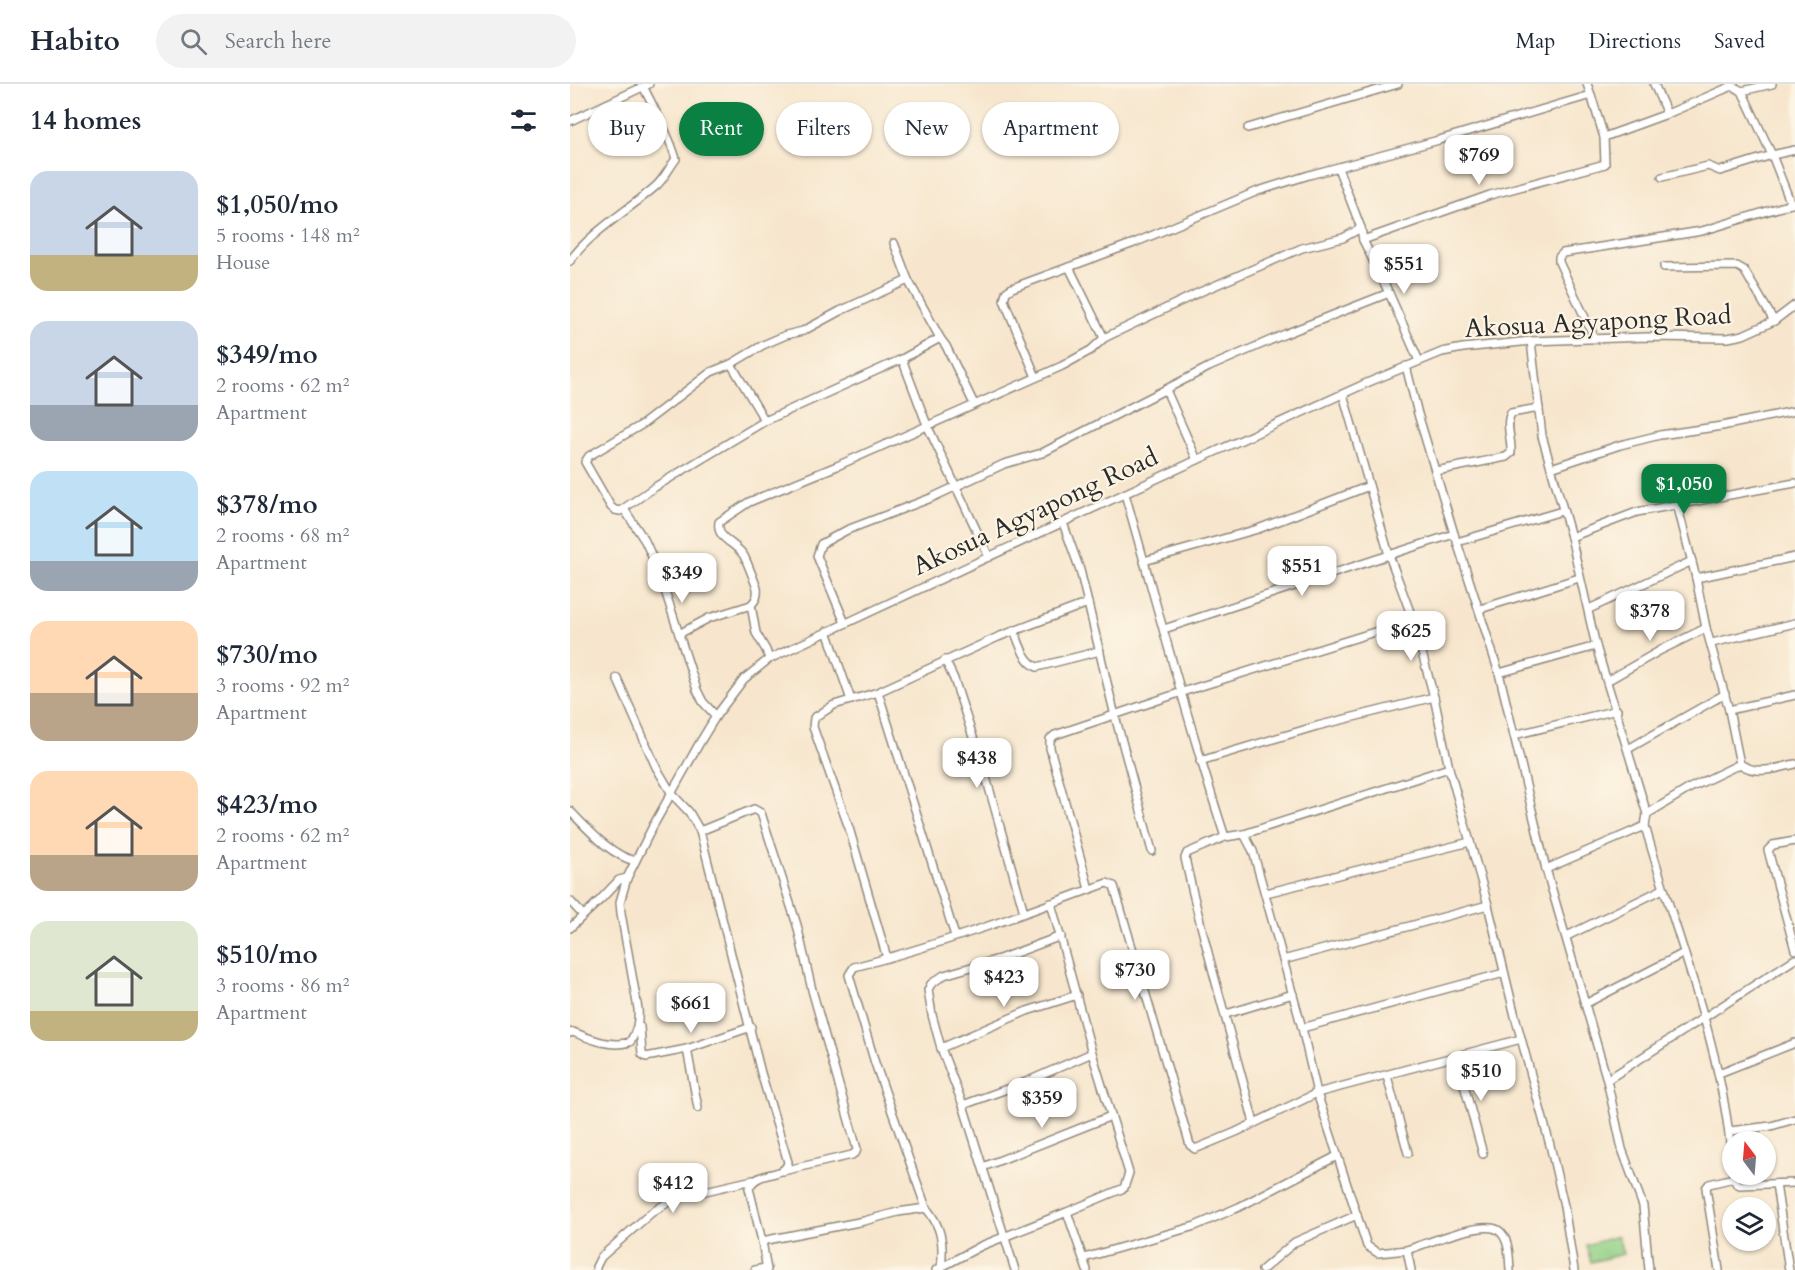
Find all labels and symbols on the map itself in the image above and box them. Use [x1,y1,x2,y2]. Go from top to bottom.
pin: $769 [1443,135,1515,186]
pin: $551 [1368,244,1440,295]
street label: Akosua Agyapong Road [1464,297,1732,346]
street label: Akosua Agyapong Road [907,439,1164,584]
pin: $1,050 [1635,464,1733,515]
pin: $551 [1266,546,1338,597]
pin: $349 [646,553,718,604]
pin: $378 [1614,591,1686,642]
pin: $625 [1375,611,1447,662]
pin: $438 [941,738,1013,789]
pin: $730 [1099,950,1171,1001]
pin: $423 [968,957,1040,1008]
pin: $661 [655,983,727,1034]
pin: $510 [1445,1051,1517,1102]
pin: $359 [1006,1078,1078,1129]
north arrow [1722,1131,1776,1185]
pin: $412 [637,1163,709,1214]

